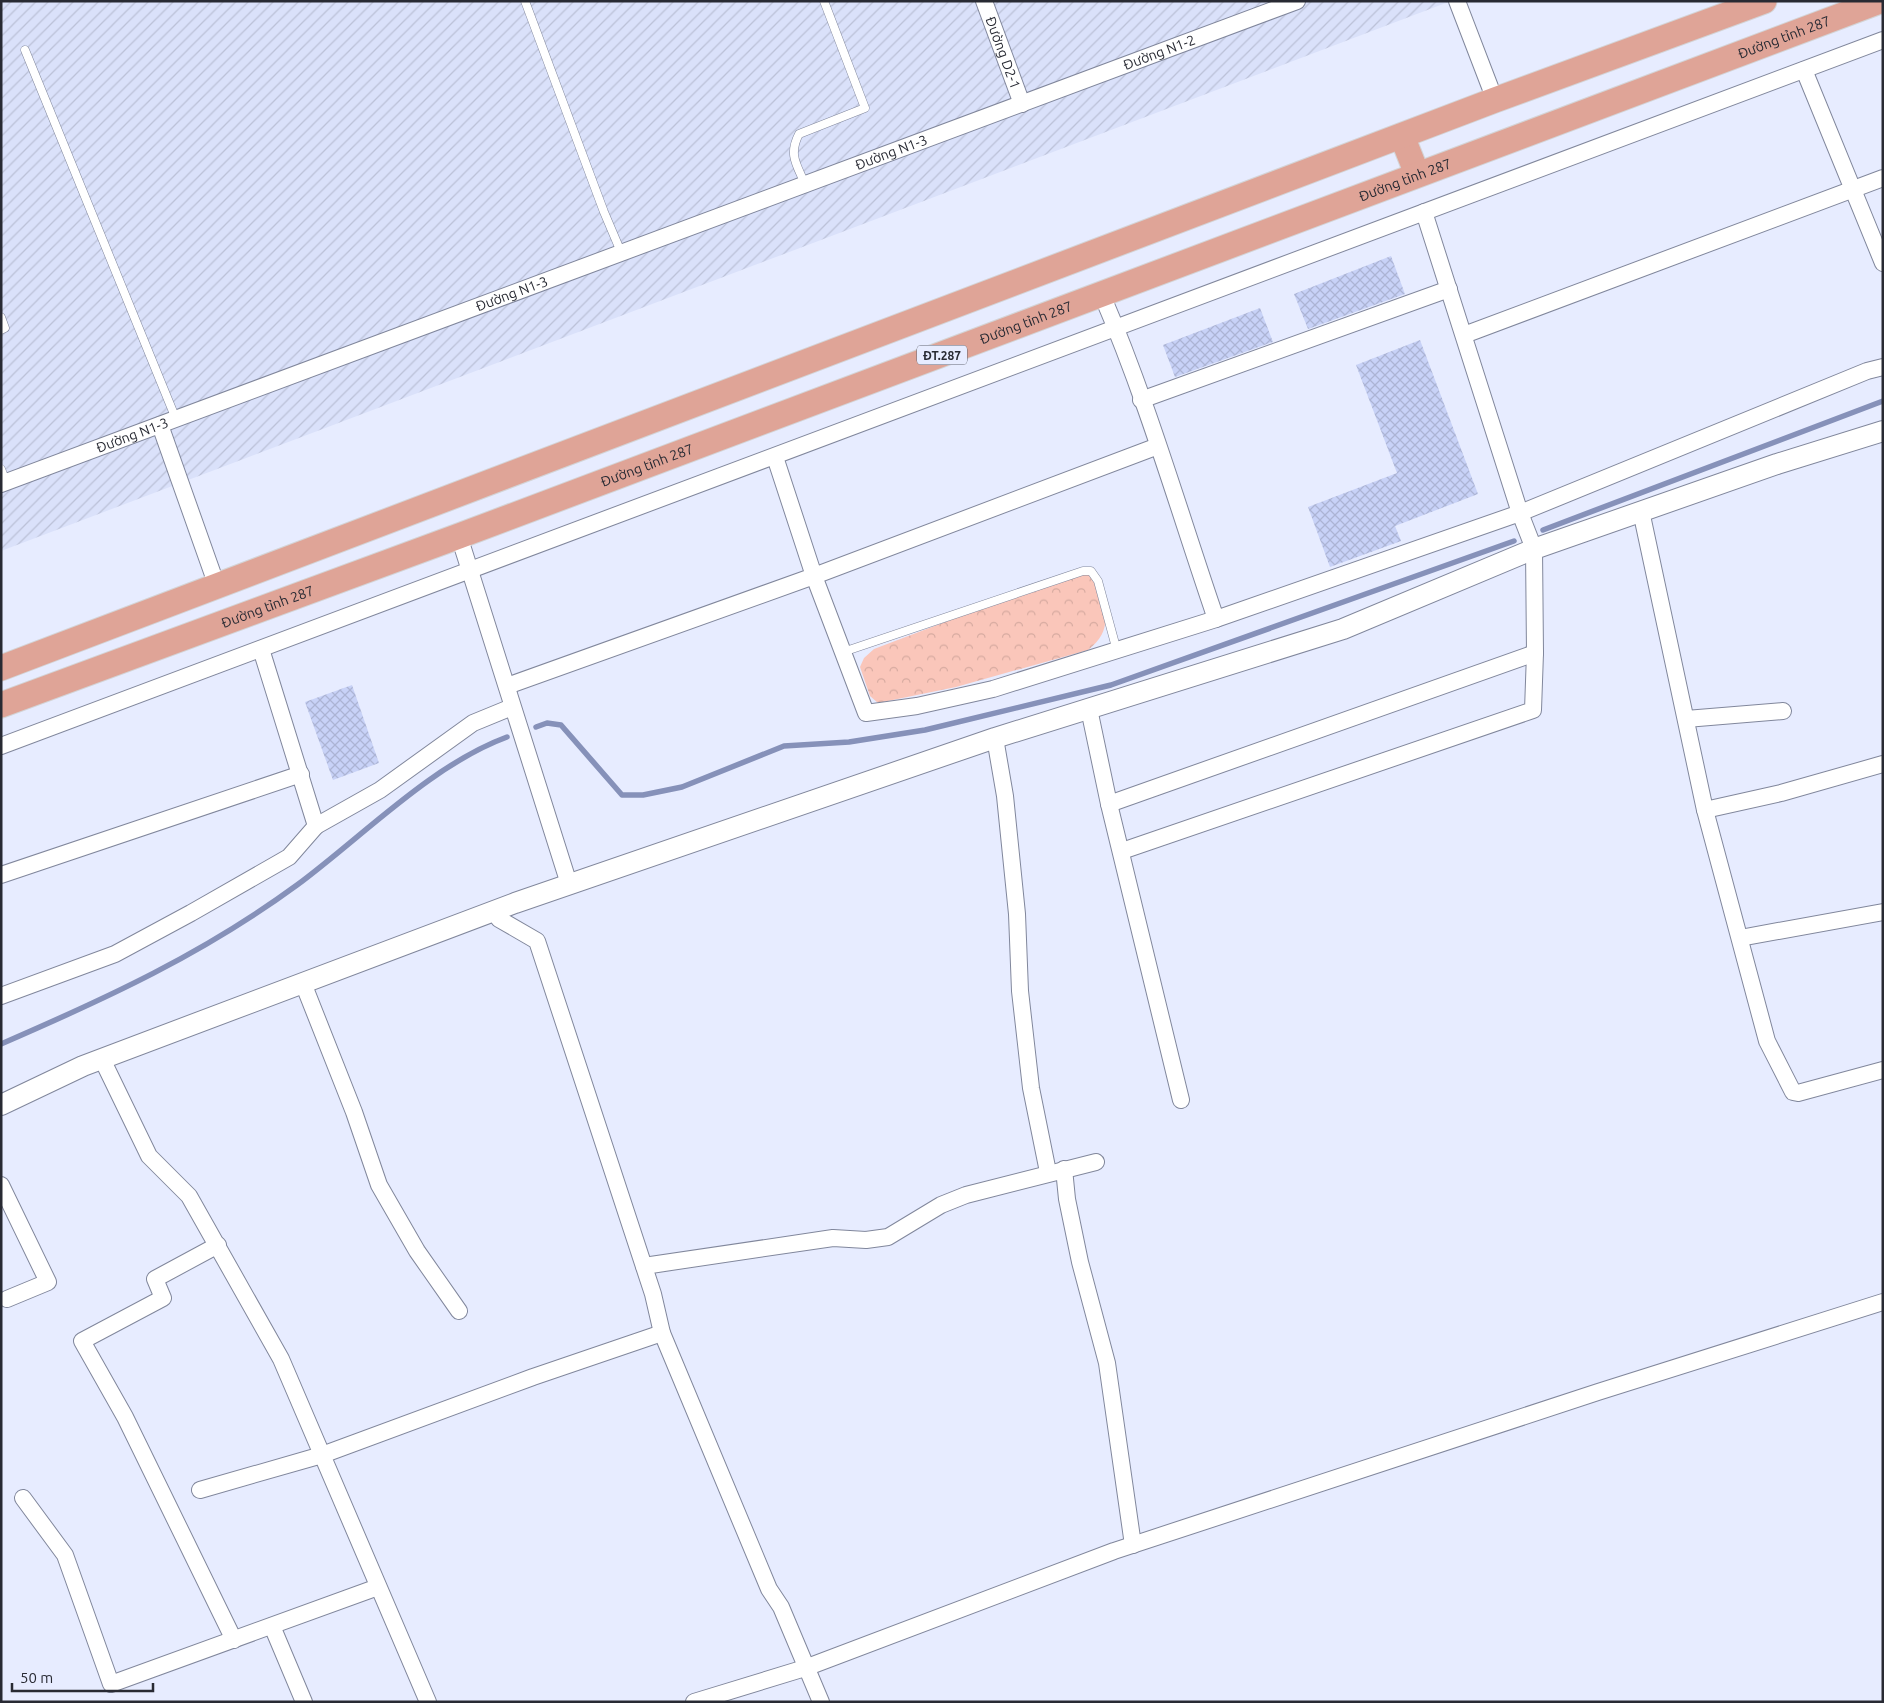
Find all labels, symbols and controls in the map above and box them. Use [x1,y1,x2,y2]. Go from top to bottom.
street label: Đường tỉnh 287 [1736,12,1832,62]
street label: Đường D2-1 [982,14,1024,91]
street label: Đường N1-2 [1121,32,1197,73]
street label: Đường N1-3 [853,132,929,173]
street label: Đường tỉnh 287 [1357,155,1453,204]
street label: Đường N1-3 [473,273,550,314]
street label: Đường tỉnh 287 [978,298,1074,347]
road number: ĐT.287 [917,346,967,364]
street label: Đường N1-3 [94,414,170,456]
street label: Đường tỉnh 287 [599,441,695,490]
street label: Đường tỉnh 287 [219,582,316,631]
scale bar [12,1660,154,1692]
text: 50 m [20,1669,53,1686]

